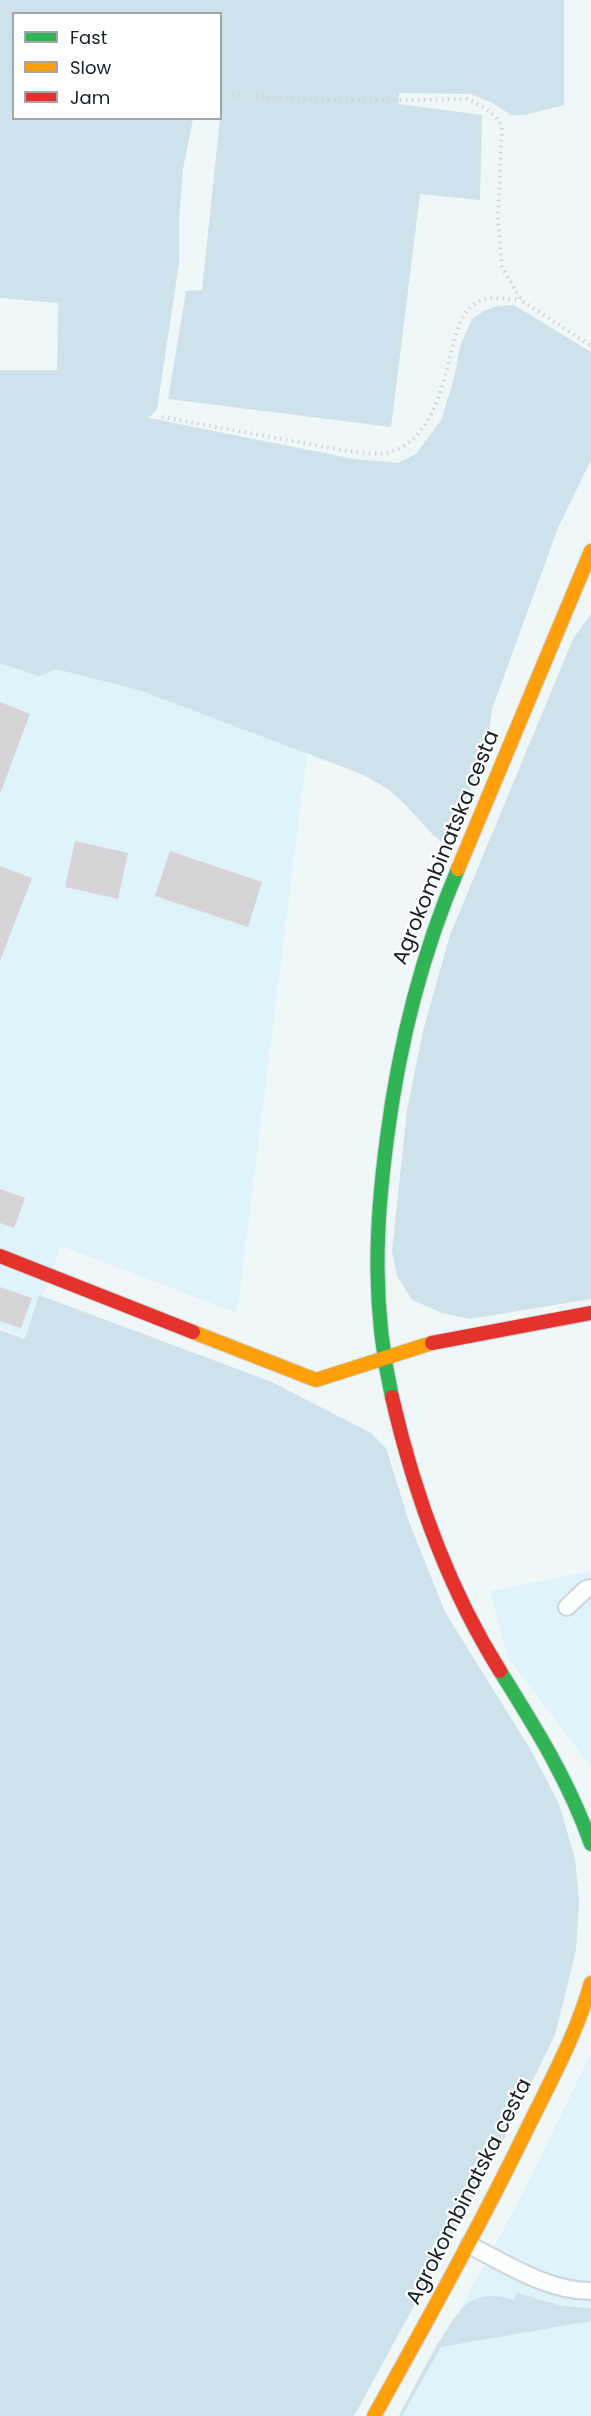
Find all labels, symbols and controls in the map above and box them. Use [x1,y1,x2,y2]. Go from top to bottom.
legend [12,12,222,120]
text: Fast [70,25,107,50]
text: Slow [70,55,111,80]
text: Jam [70,85,110,110]
street label: Agrokombinatska cesta [388,727,506,969]
street label: Agrokombinatska cesta [402,2075,538,2309]

